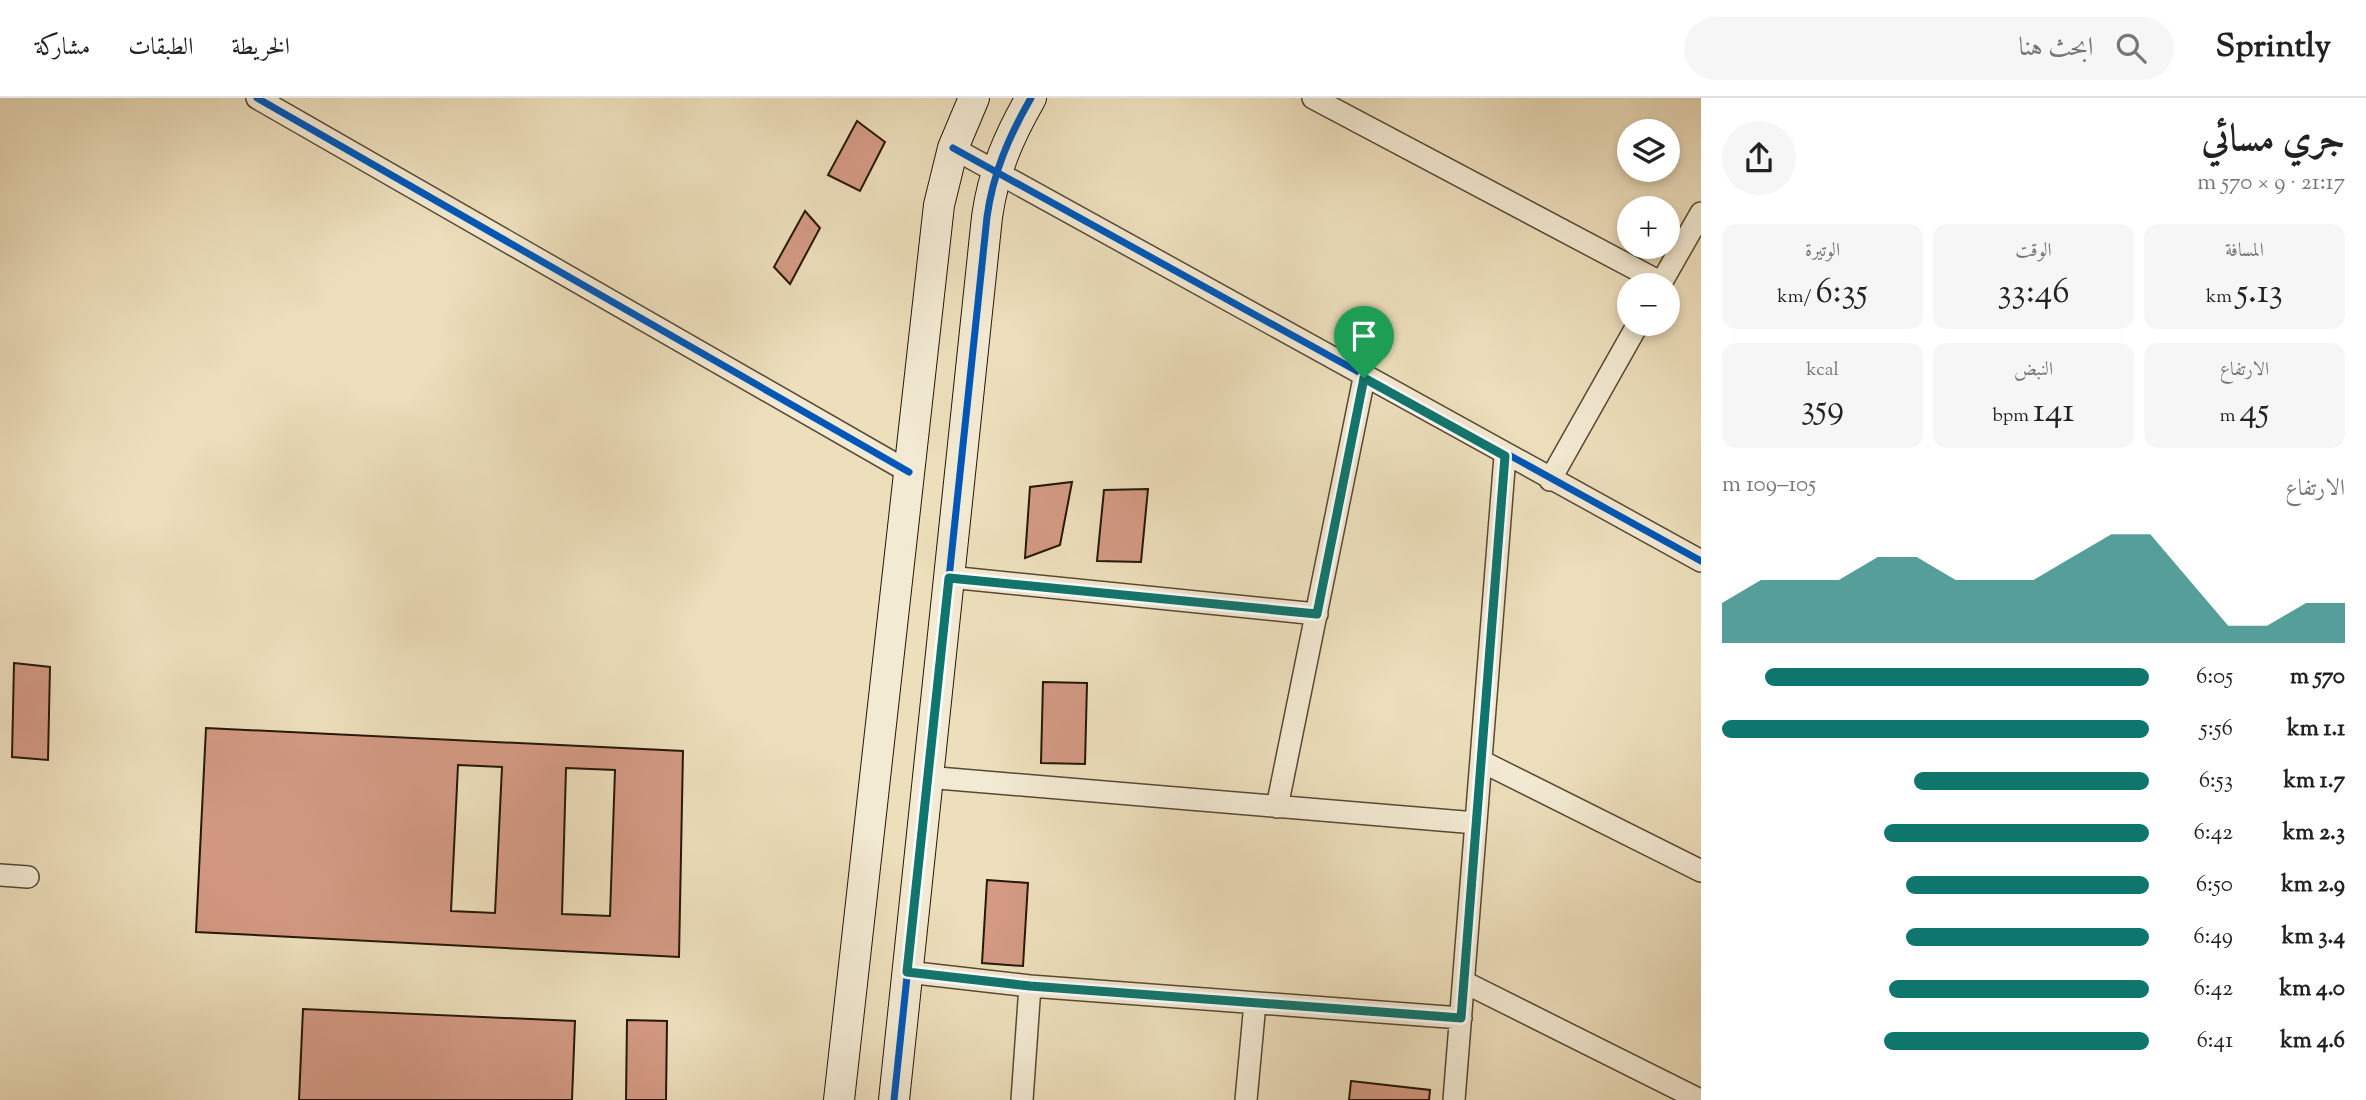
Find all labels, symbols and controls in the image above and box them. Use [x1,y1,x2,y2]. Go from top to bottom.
search box [1684,17,2174,80]
text: Sprintly [2216,24,2331,72]
icon: search [2112,29,2150,67]
text: ابحث هنا [2019,30,2094,67]
text: مشاركة [35,31,90,65]
text: الطبقات [128,31,194,65]
text: الخريطة [232,31,290,65]
text: جري مسائي [2202,114,2345,168]
map controls [1617,119,1680,336]
button: layers [1617,119,1680,182]
button: share [1722,121,1796,195]
text: 21:17 · 9 × 570 m [2197,167,2345,200]
button: + [1617,196,1680,259]
text: الوتيرة [1805,238,1840,265]
text: الوقت [2015,238,2052,265]
text: المسافة [2225,238,2264,265]
text: 6:35 [1815,268,1868,319]
text: 33:46 [1997,268,2070,319]
text: 5.13 [2236,268,2283,319]
button: − [1617,273,1680,336]
text: /km [1777,284,1815,311]
text: km [2206,284,2236,311]
pin [1334,306,1394,378]
icon: arrive [1345,317,1383,355]
text: kcal [1806,357,1839,384]
text: النبض [2014,357,2053,384]
text: الارتفاع [2220,357,2269,384]
text: 359 [1801,384,1844,435]
text: 141 [2033,387,2074,438]
text: 45 [2240,387,2269,438]
text: bpm [1993,403,2033,430]
text: m [2220,403,2240,430]
text: 105–109 m [1722,469,1816,502]
text: الارتفاع [2285,473,2345,506]
text: 6:05 [2196,661,2233,694]
text: 570 m [2290,661,2345,694]
text: 5:56 [2200,713,2233,746]
text: 1.1 km [2287,713,2345,746]
text: 6:53 [2199,765,2233,798]
text: 1.7 km [2283,765,2345,798]
text: 6:42 [2193,817,2233,850]
text: 2.3 km [2283,817,2345,850]
text: 6:50 [2196,869,2233,902]
text: 2.9 km [2281,869,2345,902]
text: 6:49 [2193,921,2233,954]
text: 3.4 km [2282,921,2345,954]
text: 6:42 [2193,973,2233,1006]
text: 4.0 km [2280,973,2345,1006]
text: 6:41 [2196,1025,2233,1058]
text: 4.6 km [2280,1025,2345,1058]

